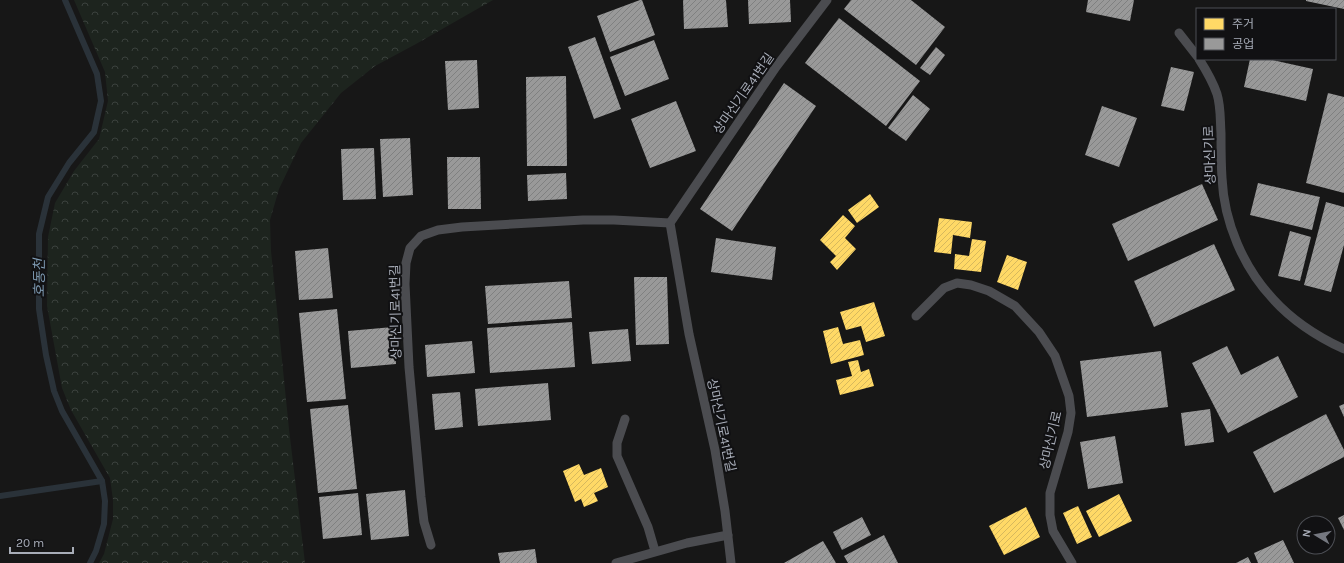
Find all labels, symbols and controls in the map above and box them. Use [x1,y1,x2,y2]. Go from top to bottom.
legend [1196,8,1336,60]
text: 주거 [1232,17,1254,31]
text: 공업 [1232,37,1254,51]
street label: 상마신기로41번길 [710,50,777,137]
street label: 상마신기로 [1201,125,1218,185]
water label: 호동천 [31,258,48,297]
street label: 상마신기로41번길 [387,264,404,360]
street label: 상마신기로41번길 [704,377,739,473]
street label: 상마신기로 [1036,409,1065,471]
north arrow [1296,515,1336,555]
text: N [1300,528,1314,538]
scale bar [10,529,73,555]
text: 20 m [16,536,44,550]

